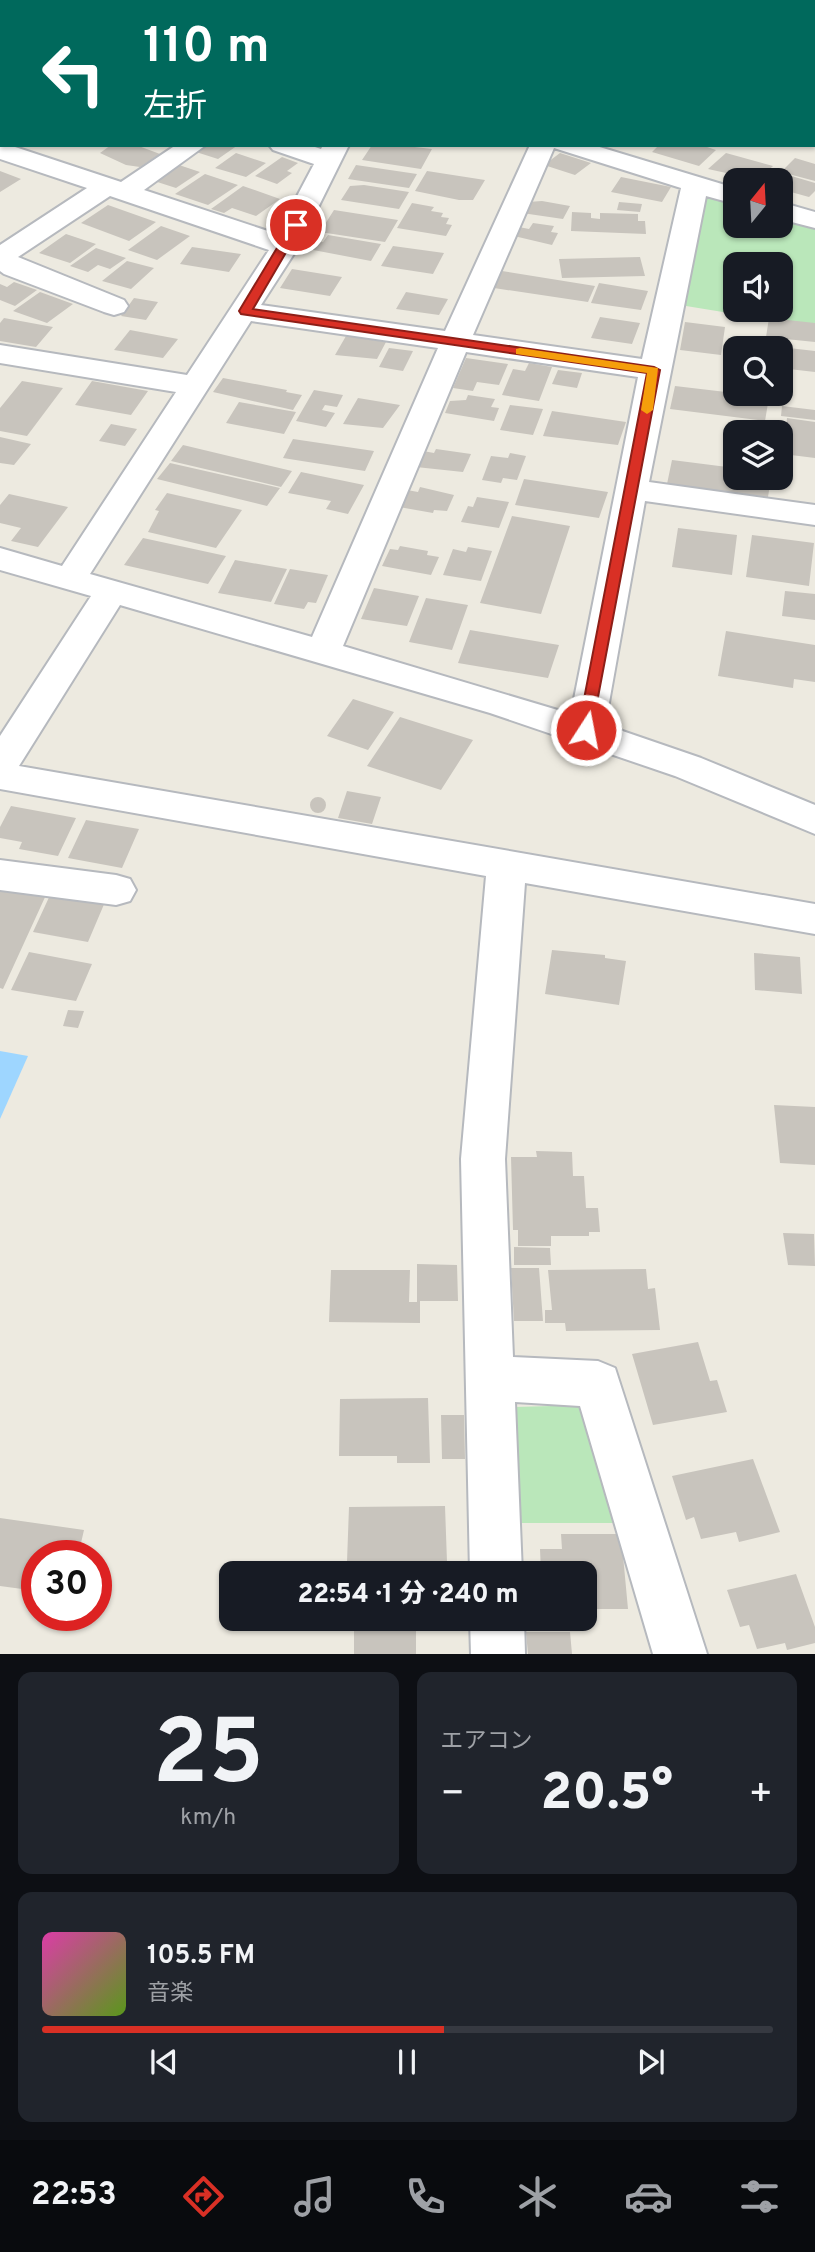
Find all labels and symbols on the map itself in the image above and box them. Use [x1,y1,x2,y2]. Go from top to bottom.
north arrow [723,168,793,238]
pin [266,195,326,255]
position arrow [549,693,623,767]
speed limit sign: 30 [21,1540,112,1631]

